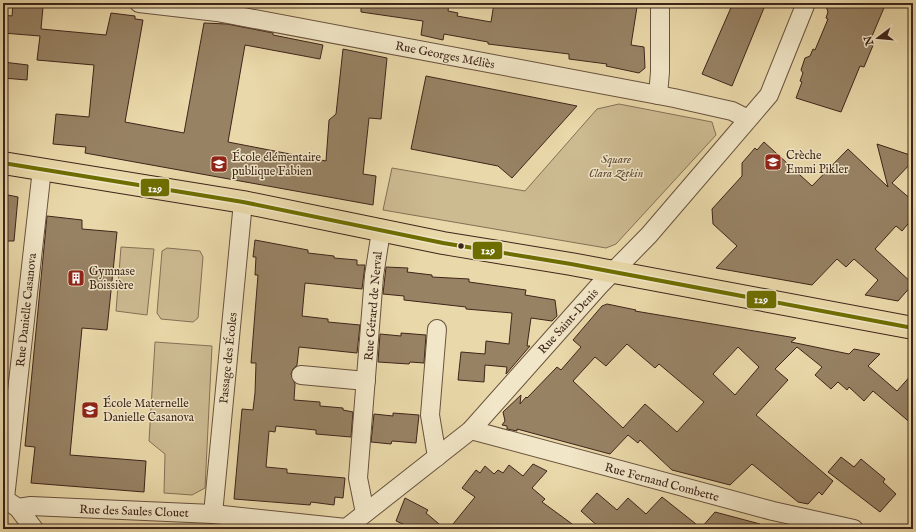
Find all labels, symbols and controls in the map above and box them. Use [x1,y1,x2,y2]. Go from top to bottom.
north arrow [858,18,898,58]
text: N [861,34,878,48]
street label: Rue Georges Méliès [394,38,496,72]
place label: Crèche Emmi Pikler [786,148,849,177]
place label: École élémentaire publique Fabien [232,149,322,180]
park label: Square Clara Zetkin [589,152,644,182]
school or university icon: Crèche Emmi Pikler [763,152,783,172]
school or university icon: École élémentaire publique Fabien [209,154,229,174]
line badge: 129 [140,178,170,197]
text: 129 [148,182,162,196]
unlabelled marker [456,241,466,251]
line badge: 129 [472,241,503,260]
text: 129 [481,244,495,258]
street label: Rue Gérard de Nerval [361,250,386,361]
street label: Rue Danielle Casanova [13,252,40,368]
place label: Gymnase Boissière [89,264,136,293]
building icon: Gymnase Boissière [66,268,86,288]
street label: Rue Saint-Denis [535,285,602,357]
line badge: 129 [746,290,777,309]
text: 129 [754,293,768,307]
street label: Passage des Écoles [215,311,241,405]
place label: École Maternelle Danielle Casanova [103,395,195,425]
school or university icon: École Maternelle Danielle Casanova [80,400,100,420]
street label: Rue Fernand Combette [603,460,721,505]
street label: Rue des Saules Clouet [79,502,189,521]

